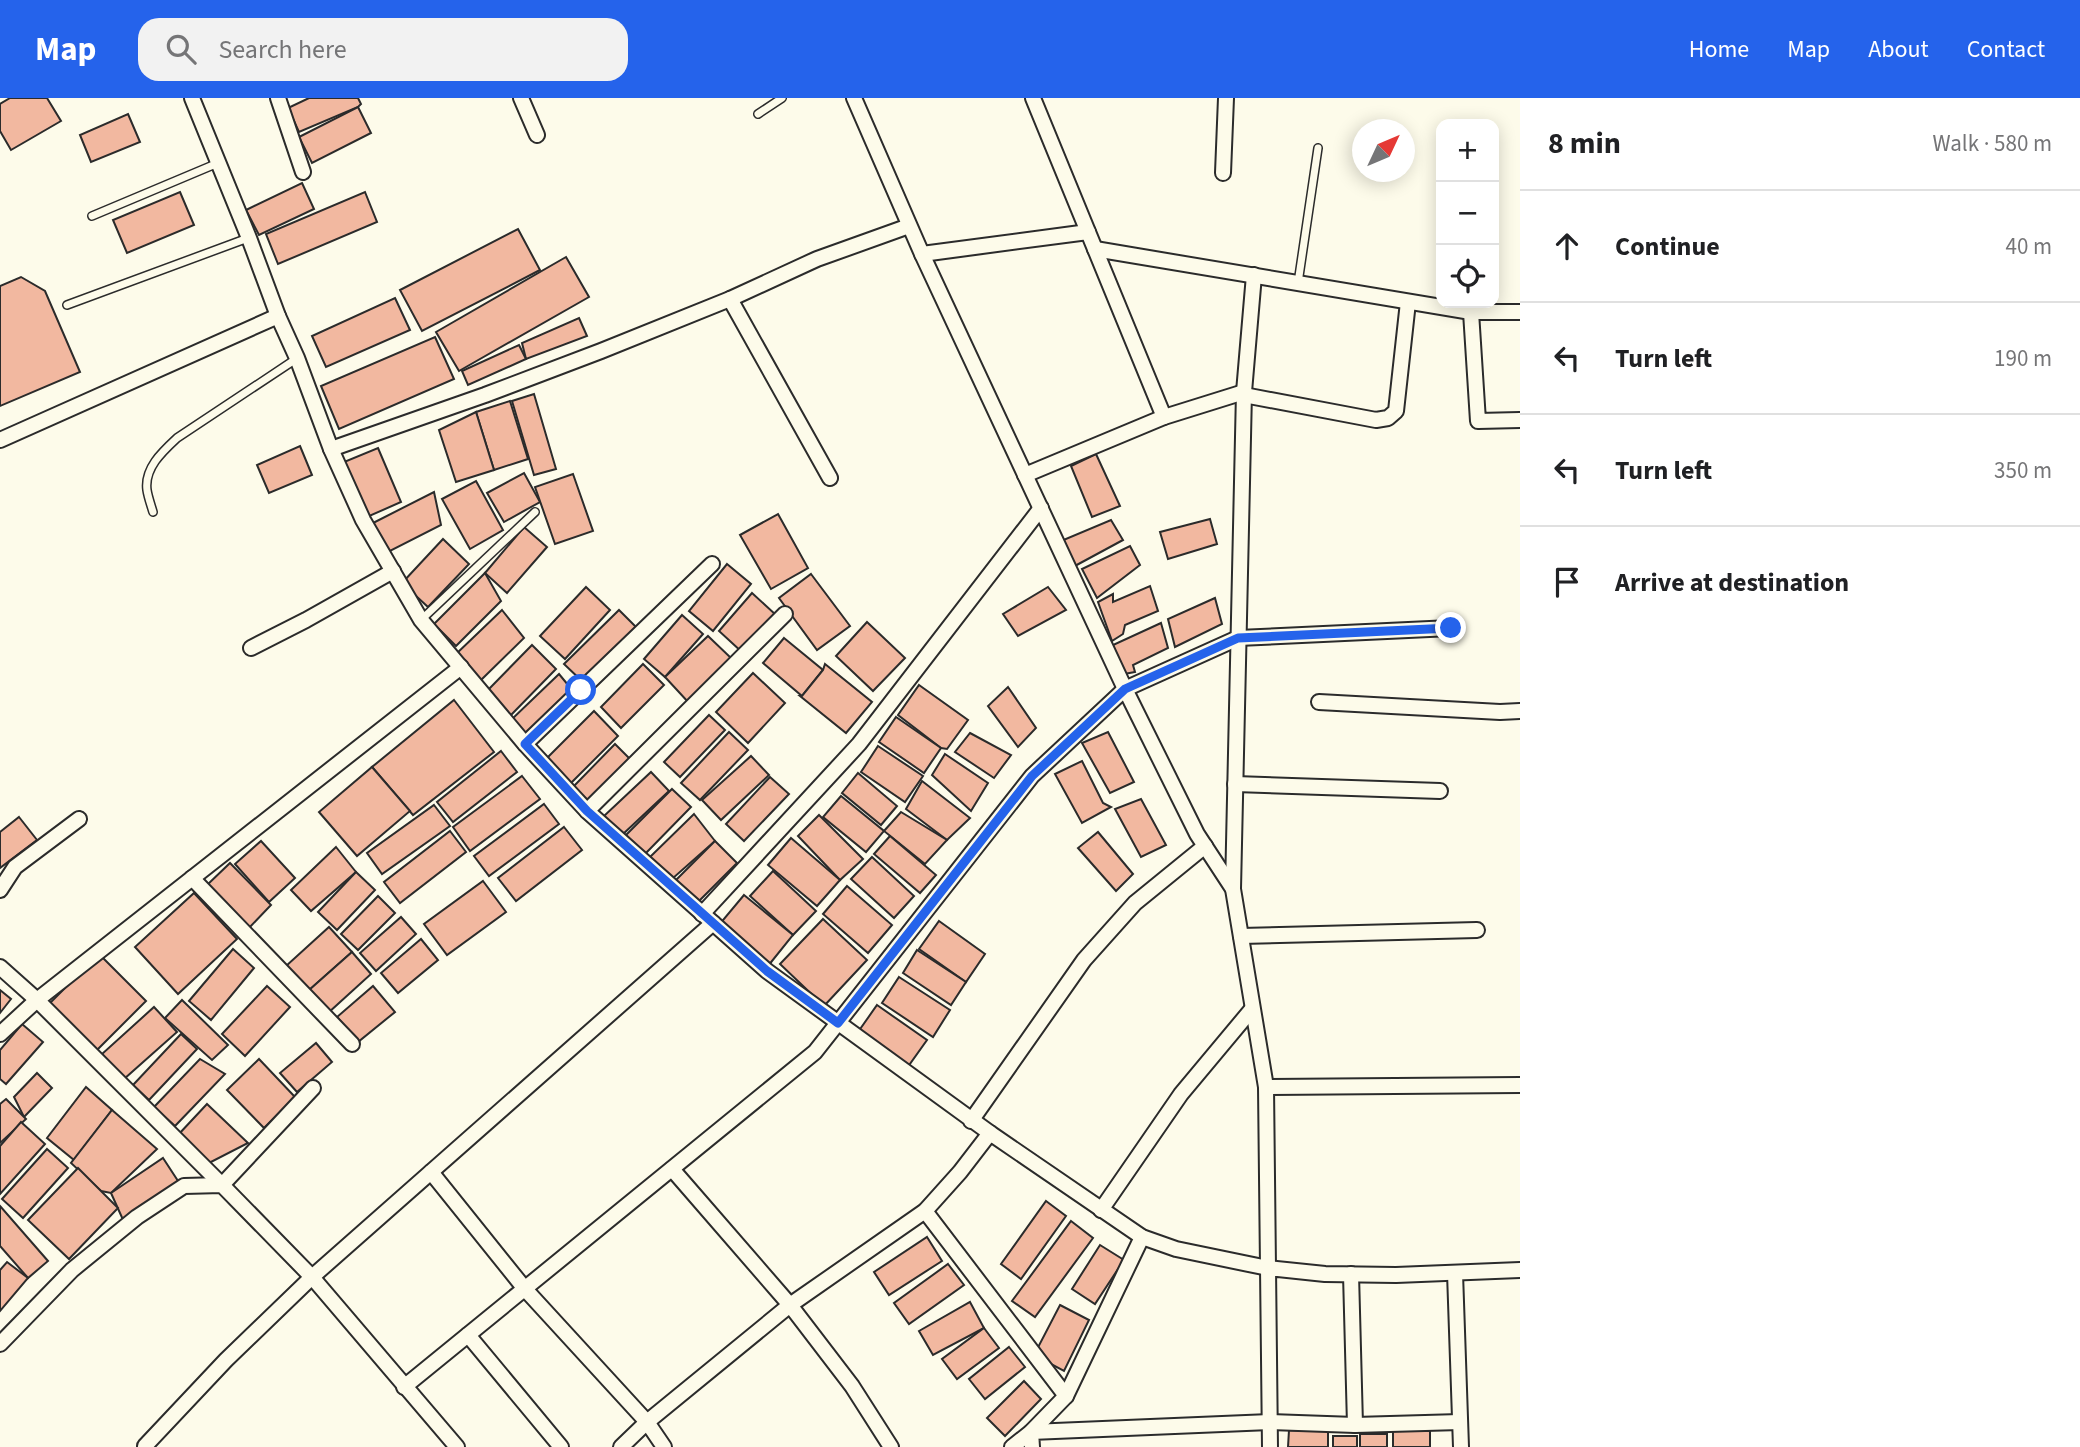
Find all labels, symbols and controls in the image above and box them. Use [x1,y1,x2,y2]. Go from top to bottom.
search box [138,18,628,81]
text: Map [35,26,96,73]
icon: search [162,30,200,68]
text: Search here [218,31,347,68]
text: Home [1689,32,1749,67]
text: Map [1787,32,1830,67]
text: About [1868,32,1929,67]
text: Contact [1967,32,2045,67]
north arrow [1352,119,1415,182]
map controls [1436,119,1499,308]
button: + [1436,119,1499,182]
text: 8 min [1548,122,1621,165]
text: Walk · 580 m [1933,127,2052,160]
button: − [1436,182,1499,245]
icon: ahead [1548,227,1586,265]
text: Continue [1615,228,1720,265]
text: 40 m [2005,230,2052,263]
button: locate [1436,245,1499,308]
icon: left [1548,339,1586,377]
text: Turn left [1615,340,1712,377]
text: 190 m [1994,342,2052,375]
icon: left [1548,451,1586,489]
text: Turn left [1615,452,1712,489]
text: 350 m [1994,454,2052,487]
icon: arrive [1548,563,1586,601]
text: Arrive at destination [1615,564,1849,601]
route end [1435,612,1466,643]
route start [565,674,596,705]

